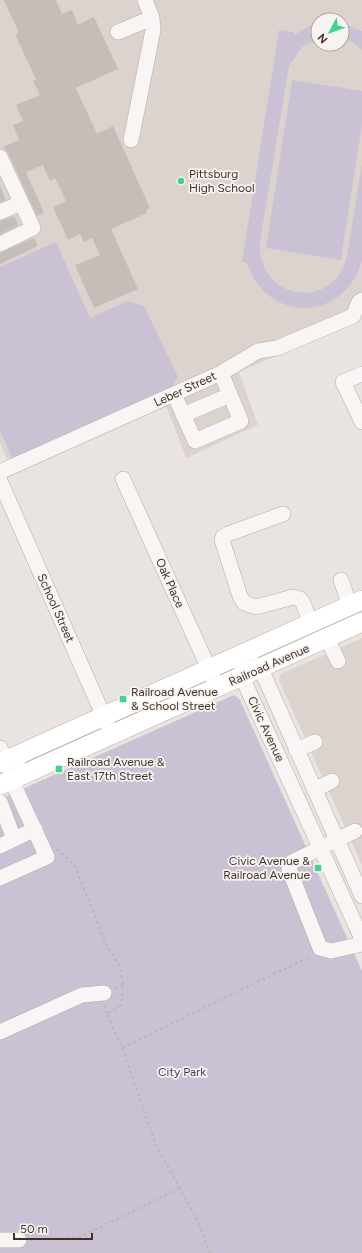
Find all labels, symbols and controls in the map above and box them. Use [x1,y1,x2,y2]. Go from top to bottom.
north arrow [310,12,350,52]
text: N [315,31,331,46]
place label: Pittsburg High School [189,167,255,195]
marker: Pittsburg High School [176,176,186,186]
street label: Leber Street [152,368,219,410]
street label: Oak Place [153,556,187,610]
street label: School Street [35,571,78,645]
street label: Railroad Avenue [227,641,312,689]
place label: Railroad Avenue & School Street [131,685,218,713]
marker: Railroad Avenue & School Street [118,694,128,704]
street label: Civic Avenue [245,694,287,764]
place label: Railroad Avenue & East 17th Street [67,755,165,783]
marker: Railroad Avenue & East 17th Street [54,764,64,774]
place label: Civic Avenue & Railroad Avenue [223,854,310,882]
marker: Civic Avenue & Railroad Avenue [313,863,323,873]
park label: City Park [158,1065,206,1079]
scale bar [14,1215,92,1241]
text: 50 m [20,1222,48,1236]

